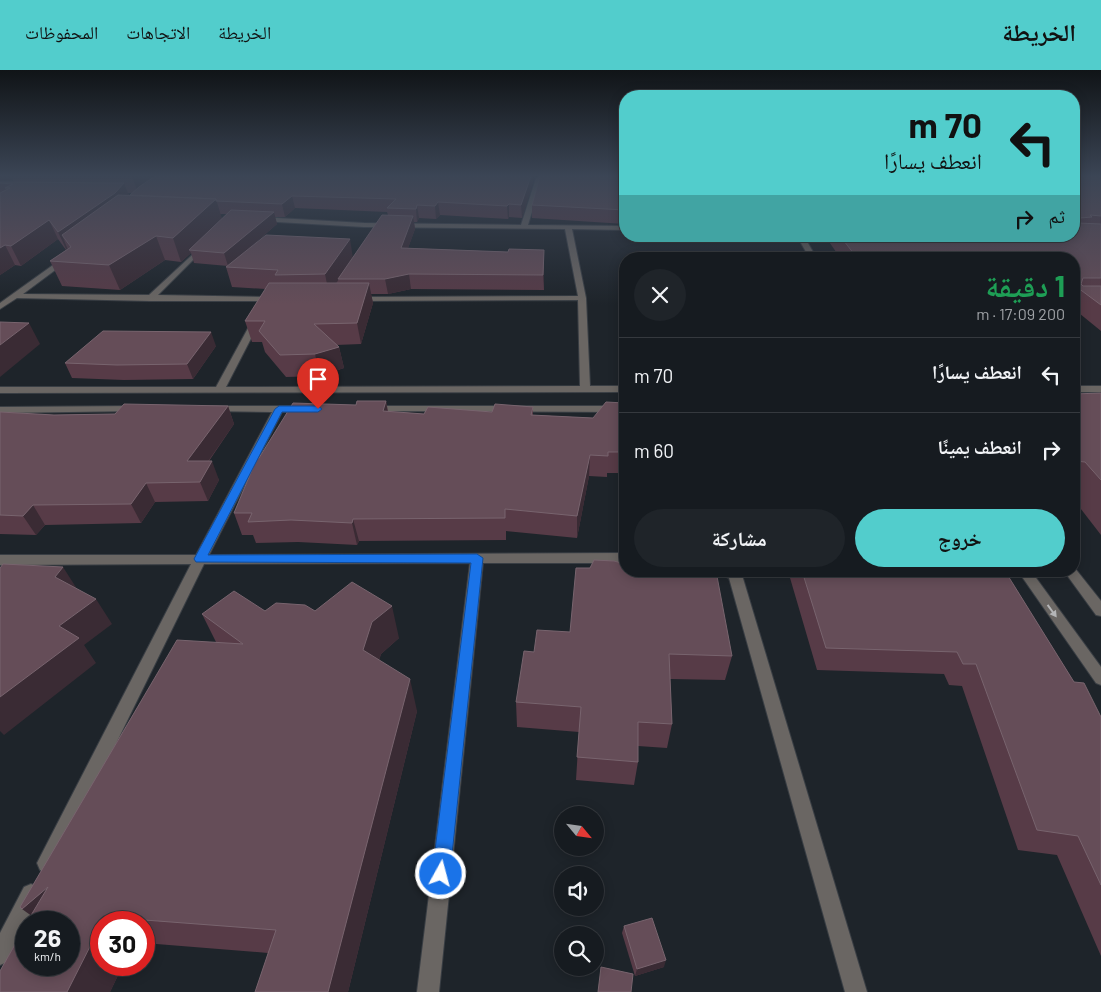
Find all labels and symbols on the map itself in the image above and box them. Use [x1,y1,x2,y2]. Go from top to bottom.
pin [297,358,339,409]
one-way arrow [1047,604,1058,617]
north arrow [554,806,604,856]
position arrow [414,847,466,899]
speed limit sign: 30 [90,911,155,976]

